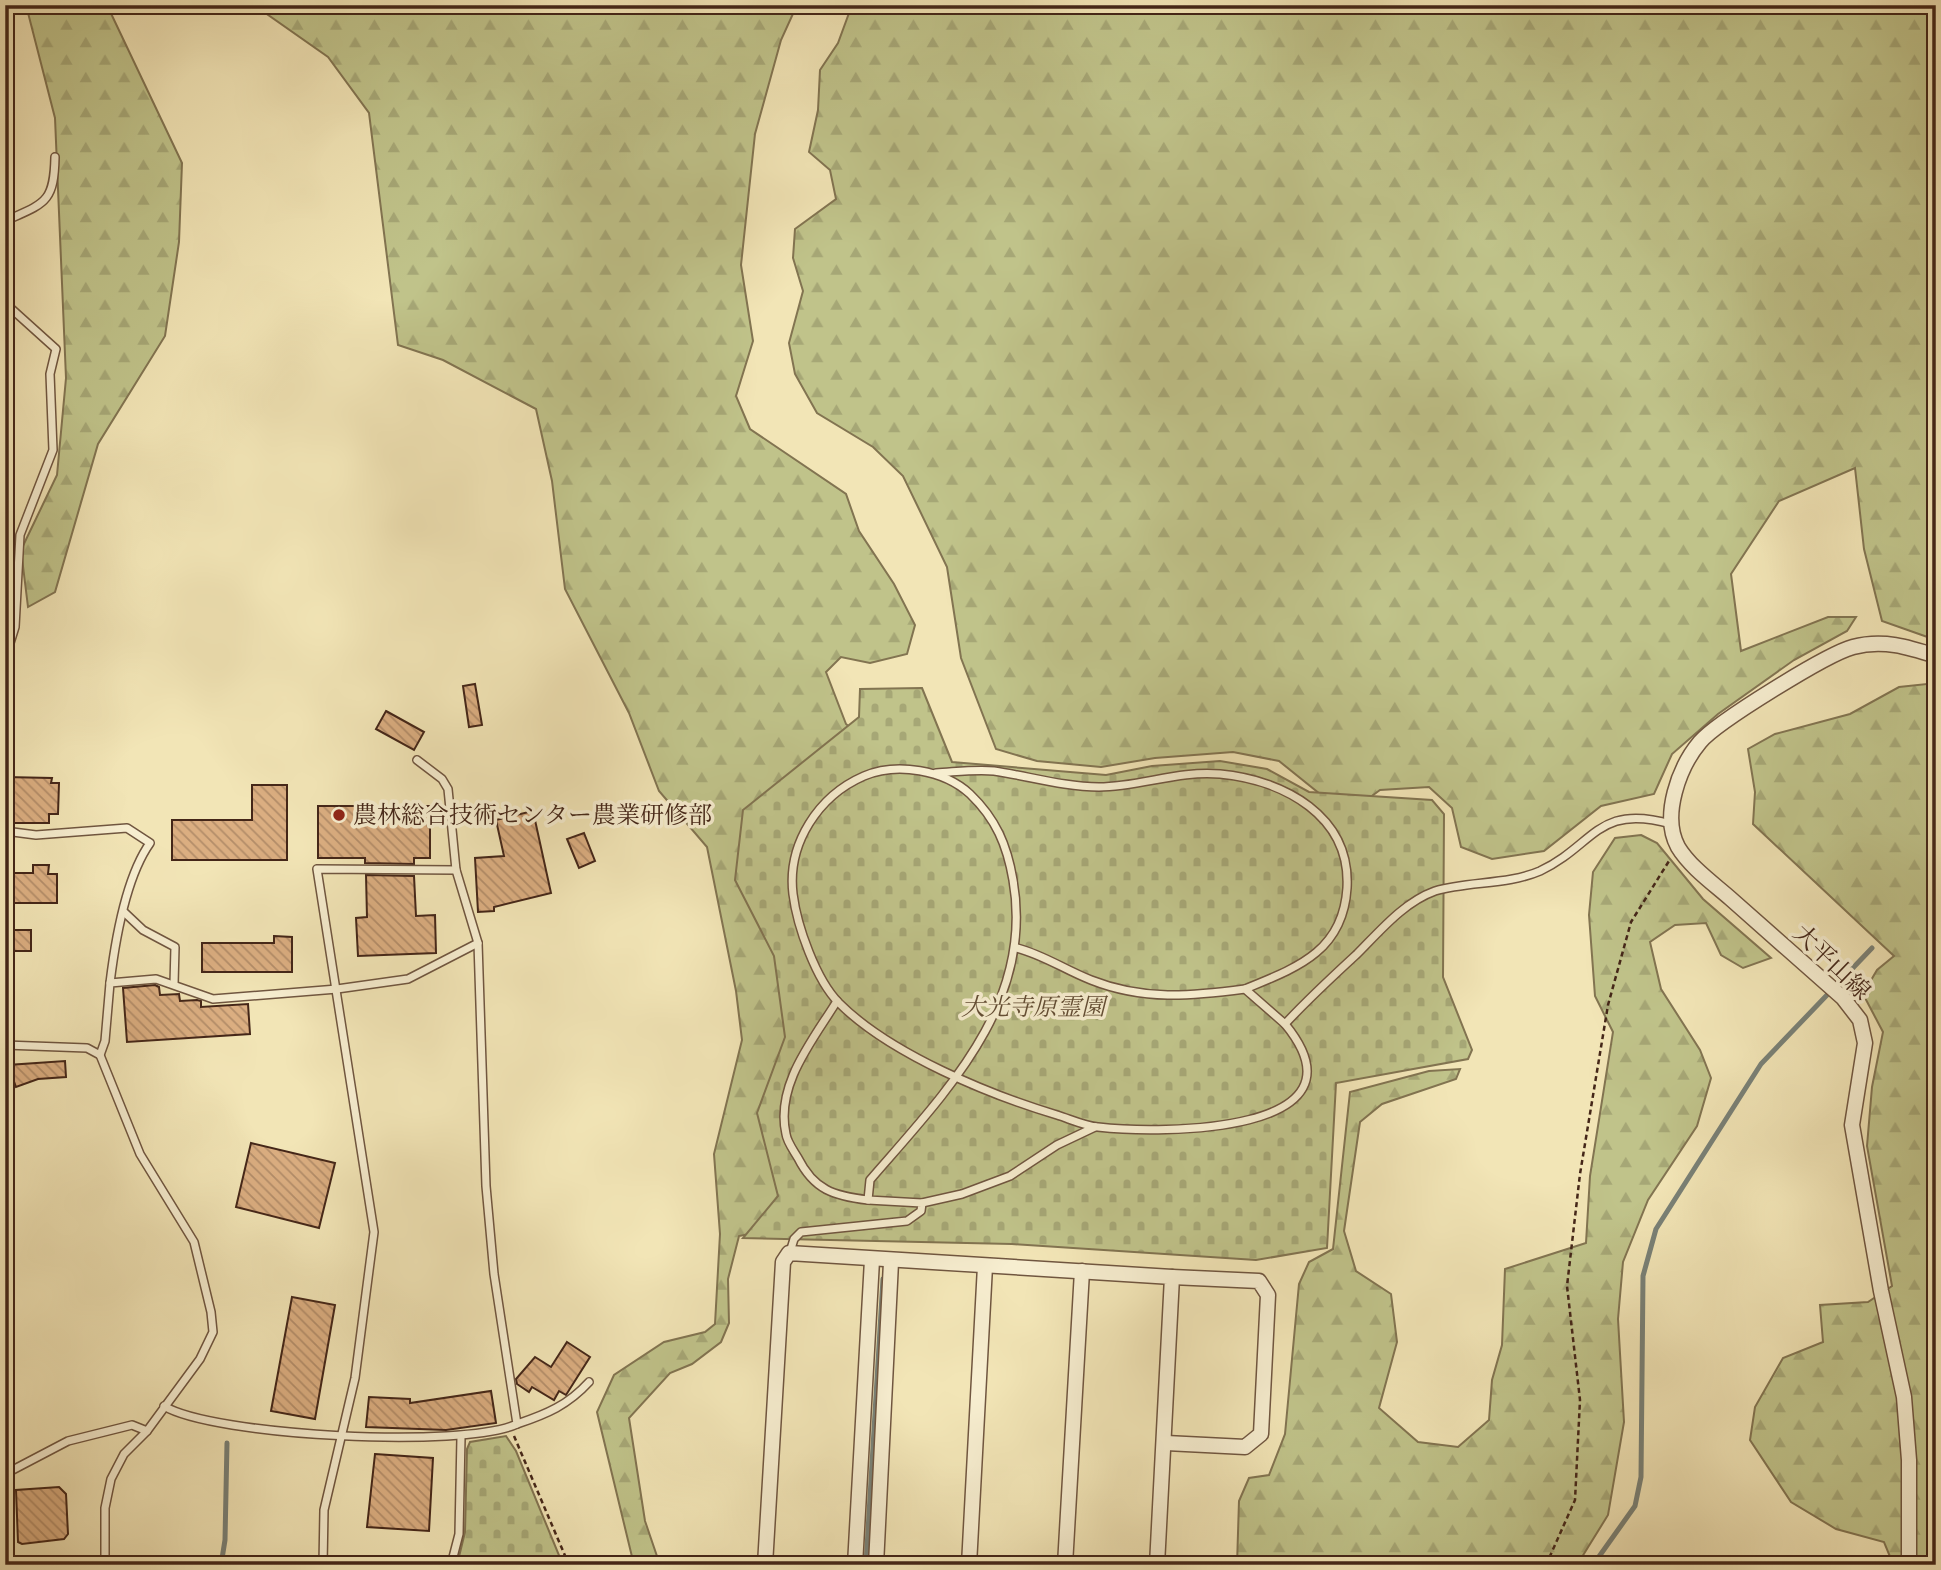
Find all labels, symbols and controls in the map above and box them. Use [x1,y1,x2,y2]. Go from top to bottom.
place label: 農林総合技術センター農業研修部 [353,800,712,830]
marker: 農林総合技術センター農業研修部 [331,807,347,823]
street label: 大平山線 [1787,918,1877,1006]
park label: 大光寺原霊園 [961,992,1109,1022]

